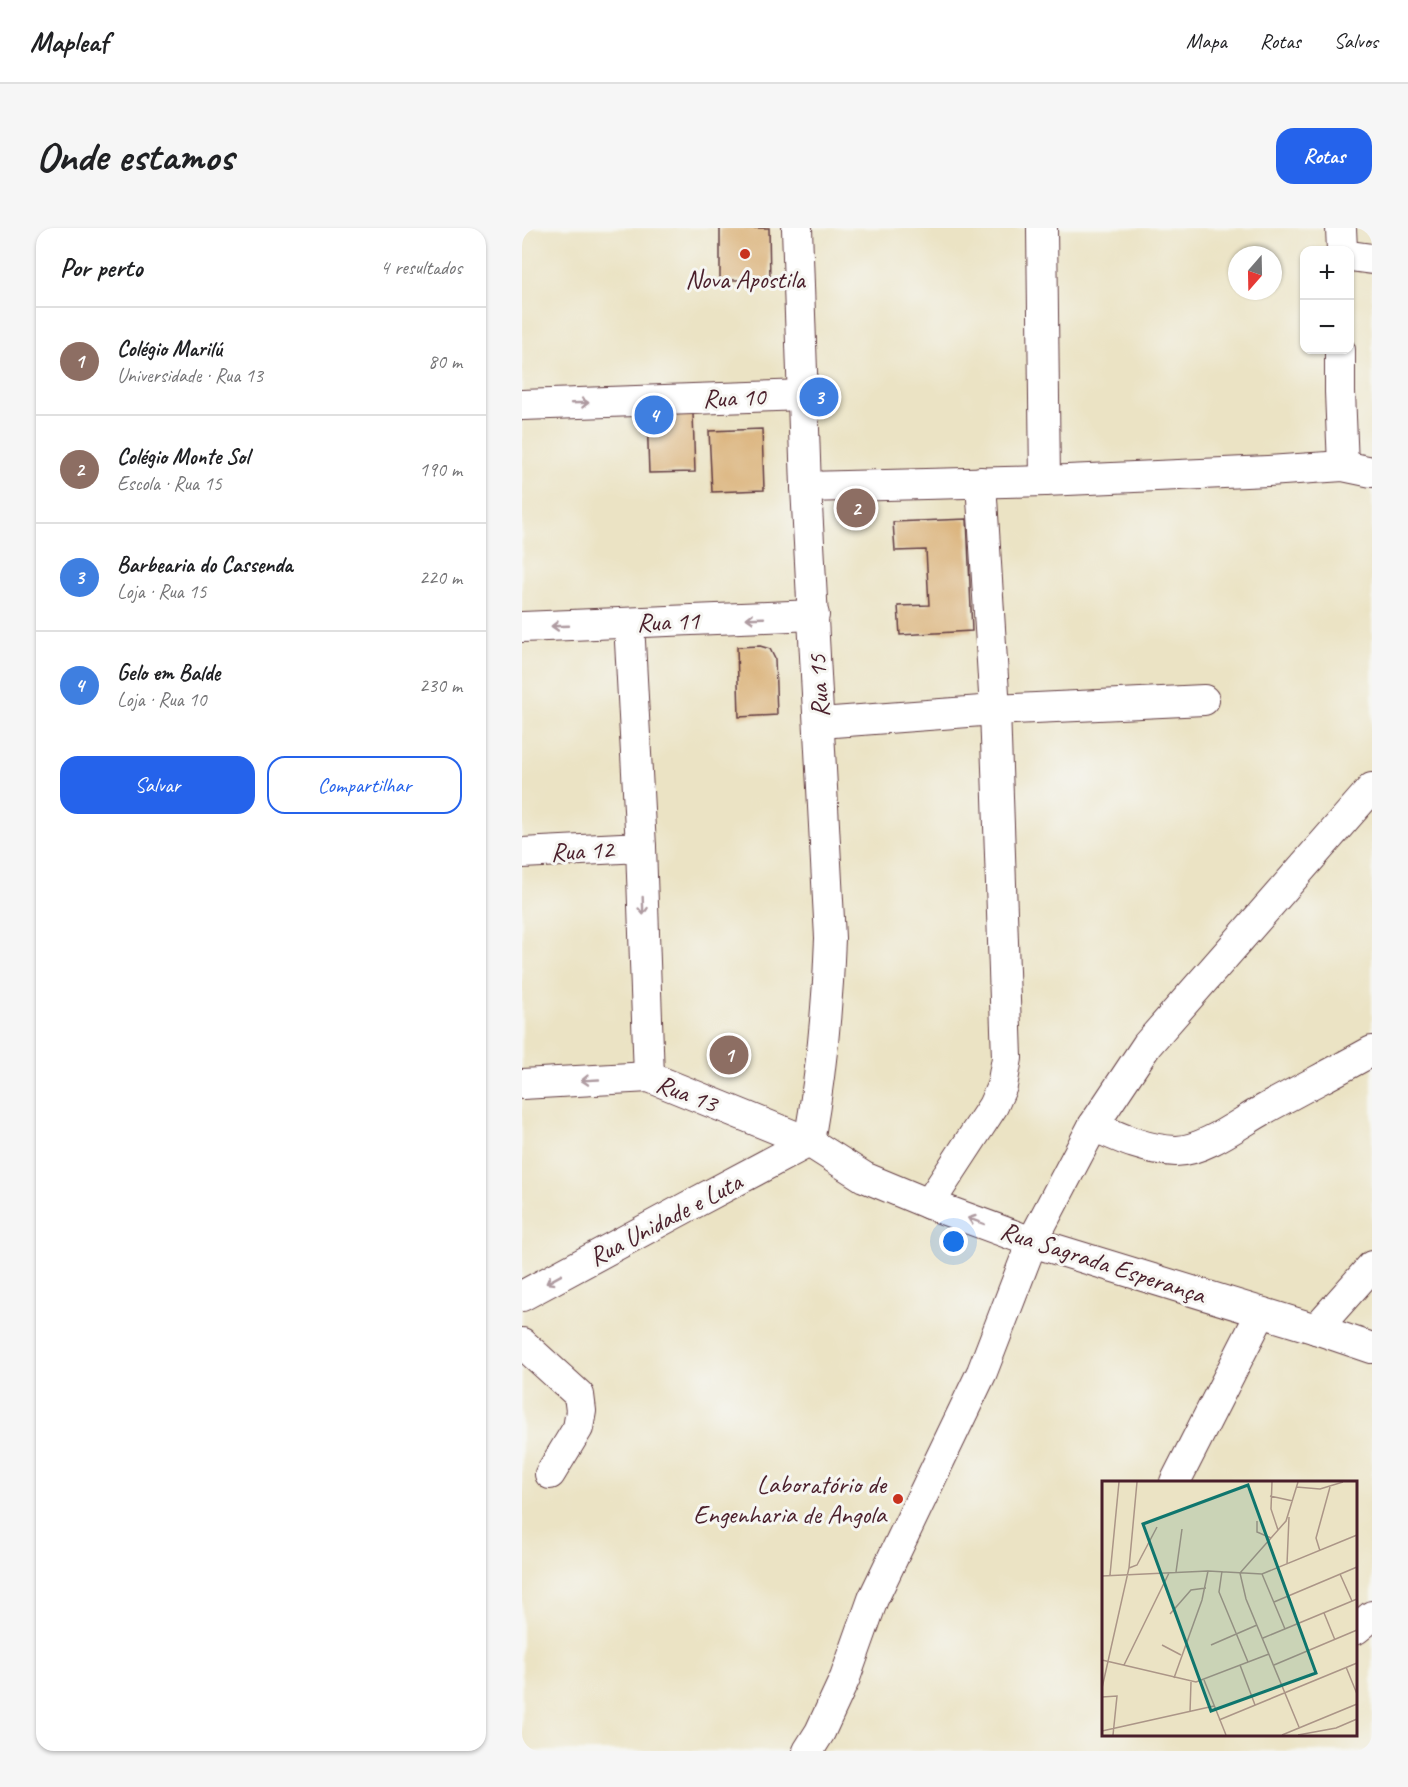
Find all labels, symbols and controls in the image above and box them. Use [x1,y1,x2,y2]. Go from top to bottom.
text: Mapleaf [30,24,108,59]
text: Mapa [1186,28,1227,54]
text: Rotas [1260,28,1301,54]
text: Salvos [1334,28,1378,54]
button: Rotas [1276,128,1372,184]
text: Onde estamos [36,130,233,183]
north arrow [1228,246,1282,300]
map controls [1300,246,1354,354]
button: + [1300,246,1354,300]
marker: Nova Apostila [738,247,752,261]
text: Por perto [60,251,142,284]
text: 4 resultados [380,255,462,280]
place label: Nova Apostila [685,263,806,296]
button: − [1300,300,1354,354]
text: Colégio Marilú [117,335,222,363]
text: 1 [75,349,84,374]
text: 80 m [428,349,462,374]
text: Universidade · Rua 13 [117,363,263,388]
pin: 3 [800,374,838,420]
street label: Rua 10 [702,380,768,415]
pin: 4 [634,392,674,438]
one-way arrow [570,397,590,408]
text: Colégio Monte Sol [117,443,249,471]
text: 2 [75,457,84,482]
text: 190 m [419,457,462,482]
text: Escola · Rua 15 [117,471,222,496]
pin: 2 [836,486,876,530]
text: Barbearia do Cassenda [117,551,293,579]
text: 3 [75,565,84,590]
text: 220 m [419,565,462,590]
text: Loja · Rua 15 [117,579,206,604]
street label: Rua 11 [636,604,701,639]
one-way arrow [746,612,766,623]
one-way arrow [551,620,571,631]
street label: Rua 15 [800,652,837,718]
text: Gelo em Balde [117,659,220,687]
text: 4 [75,673,84,698]
text: 230 m [419,673,462,698]
text: Loja · Rua 10 [117,687,206,712]
button: Salvar [60,756,255,814]
button: Compartilhar [267,756,462,814]
street label: Rua 12 [550,832,617,869]
one-way arrow [638,895,649,915]
pin: 1 [710,1032,748,1078]
street label: Rua 13 [652,1067,724,1121]
one-way arrow [581,1075,601,1086]
street label: Rua Unidade e Luta [583,1165,749,1274]
street label: Rua Sagrada Esperança [996,1214,1211,1312]
one-way arrow [968,1215,986,1226]
your location [939,1227,968,1256]
one-way arrow [546,1273,563,1285]
place label: Laboratório de Engenharia de Angola [693,1468,888,1531]
inset map [1102,1481,1357,1736]
marker: Laboratório de Engenharia de Angola [891,1492,905,1506]

